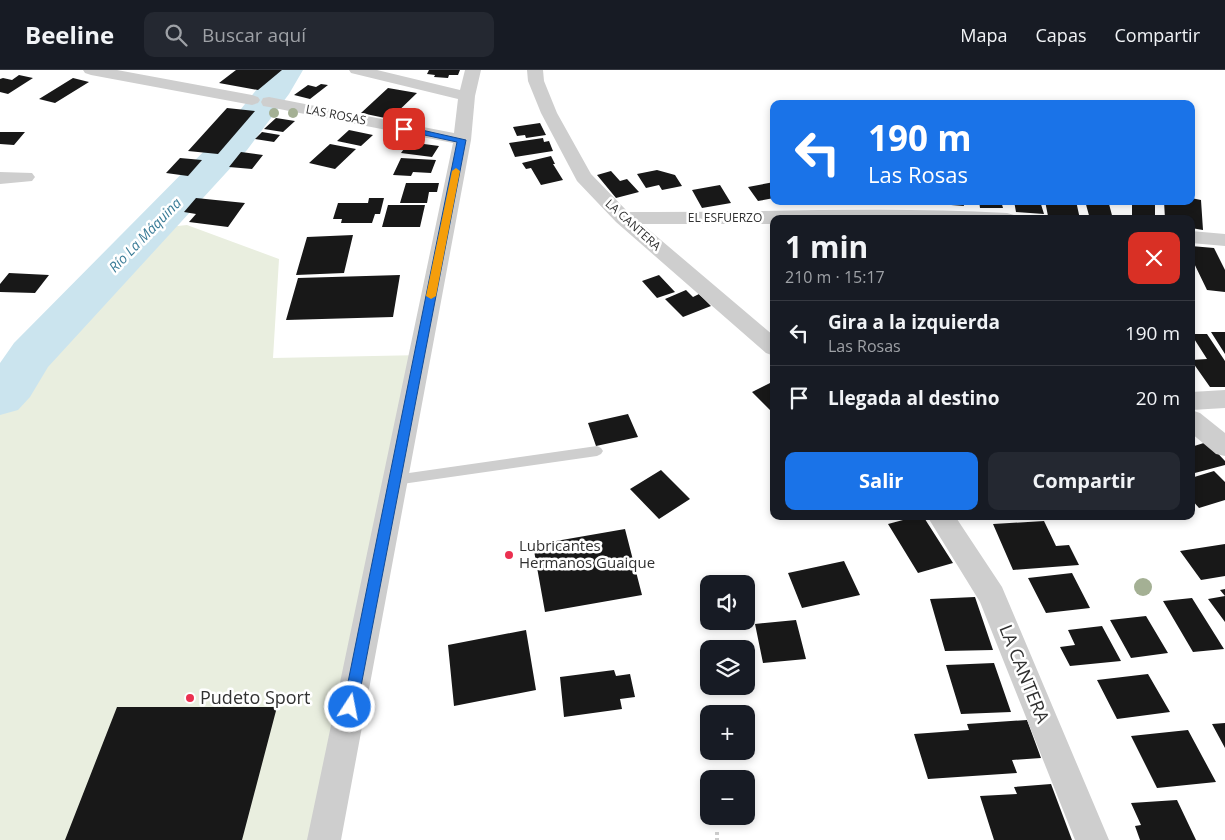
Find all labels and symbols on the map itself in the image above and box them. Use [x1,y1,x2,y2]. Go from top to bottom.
street label: LAS ROSAS [305,100,368,129]
pin [383,108,425,150]
water label: Río La Máquina [104,193,185,276]
street label: LA CANTERA [602,195,665,254]
street label: EL ESFUERZO [688,209,762,226]
place label: Lubricantes Hermanos Guaique [519,535,655,572]
marker: Lubricantes Hermanos Guaique [503,549,515,561]
street label: LA CANTERA [994,621,1056,727]
position arrow [323,680,375,732]
place label: Pudeto Sport [200,685,310,709]
marker: Pudeto Sport [184,692,196,704]

